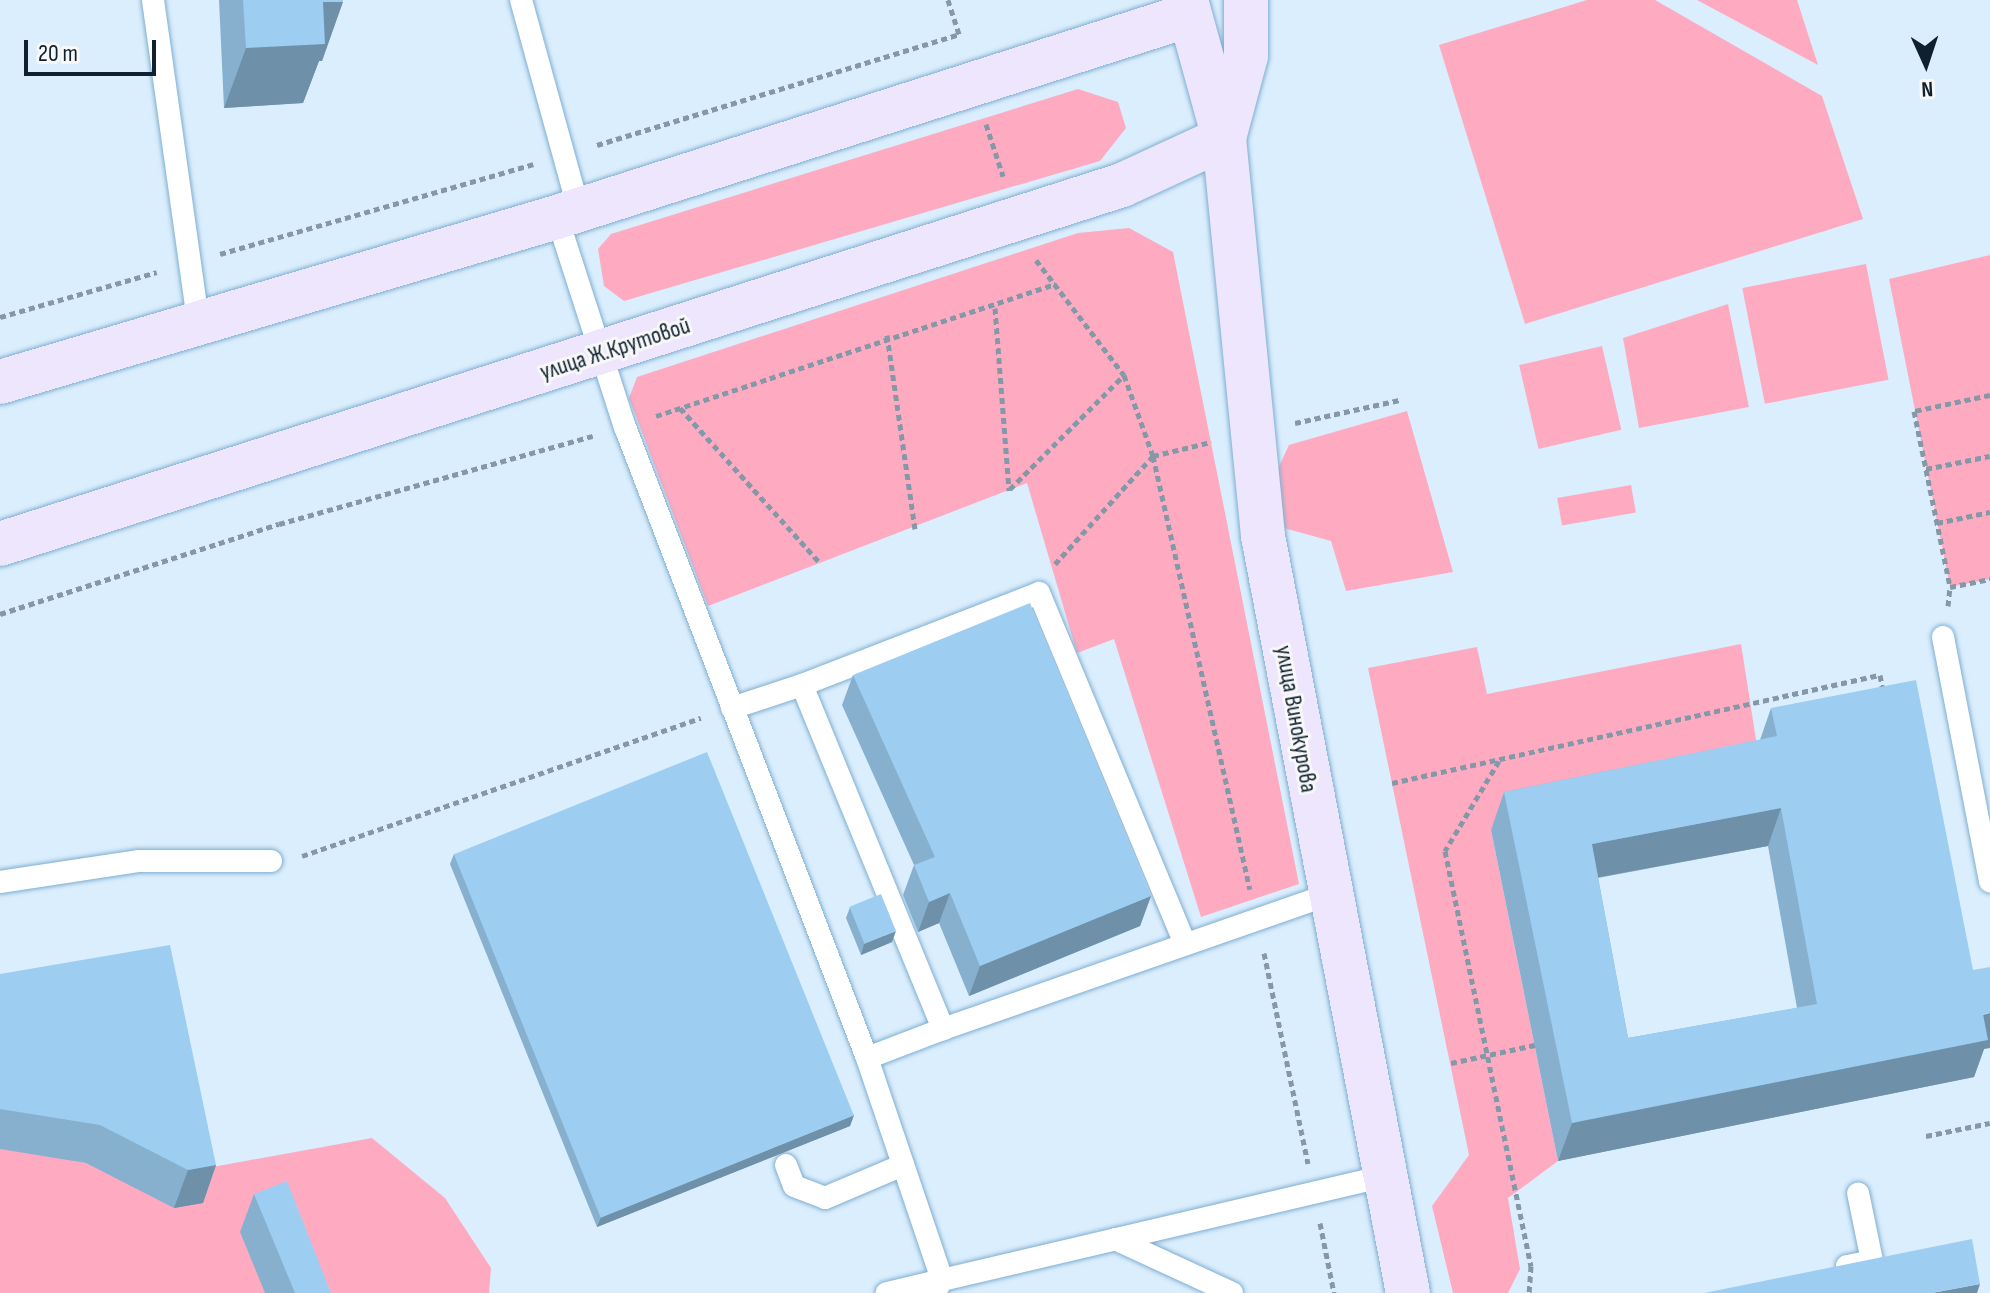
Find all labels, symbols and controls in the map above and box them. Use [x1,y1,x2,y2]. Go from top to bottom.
scale bar [28,24,160,74]
north arrow [1886,24,1966,104]
text: 20 m [38,39,78,68]
text: N [1921,75,1934,102]
street label: улица Ж.Крутовой [536,311,694,387]
street label: улица Винокурова [1269,643,1323,795]

